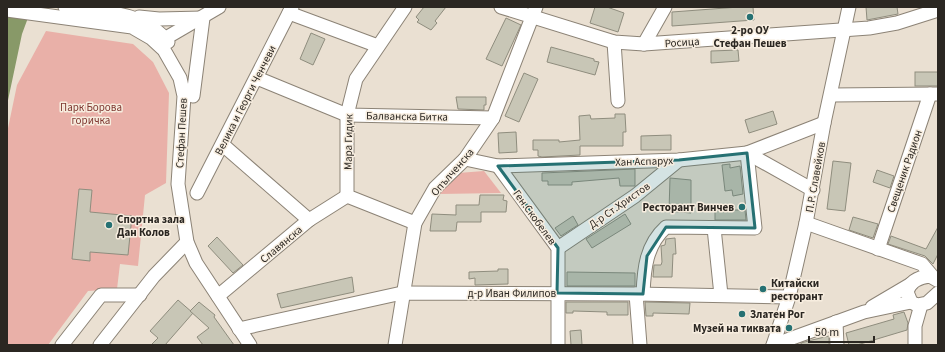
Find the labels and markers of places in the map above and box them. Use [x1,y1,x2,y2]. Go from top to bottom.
marker: 2-ро ОУ Стефан Пешев [745,12,755,22]
place label: 2-ро ОУ Стефан Пешев [713,23,787,51]
place label: Ресторант Винчев [643,200,734,215]
marker: Ресторант Винчев [737,202,747,212]
place label: Спортна зала Дан Колов [117,212,185,240]
marker: Спортна зала Дан Колов [104,220,114,230]
place label: Китайски ресторант [771,276,824,304]
marker: Китайски ресторант [758,284,768,294]
place label: Златен Рог [750,307,805,322]
marker: Златен Рог [737,309,747,319]
place label: Музей на тиквата [693,321,781,336]
marker: Музей на тиквата [784,323,794,333]

